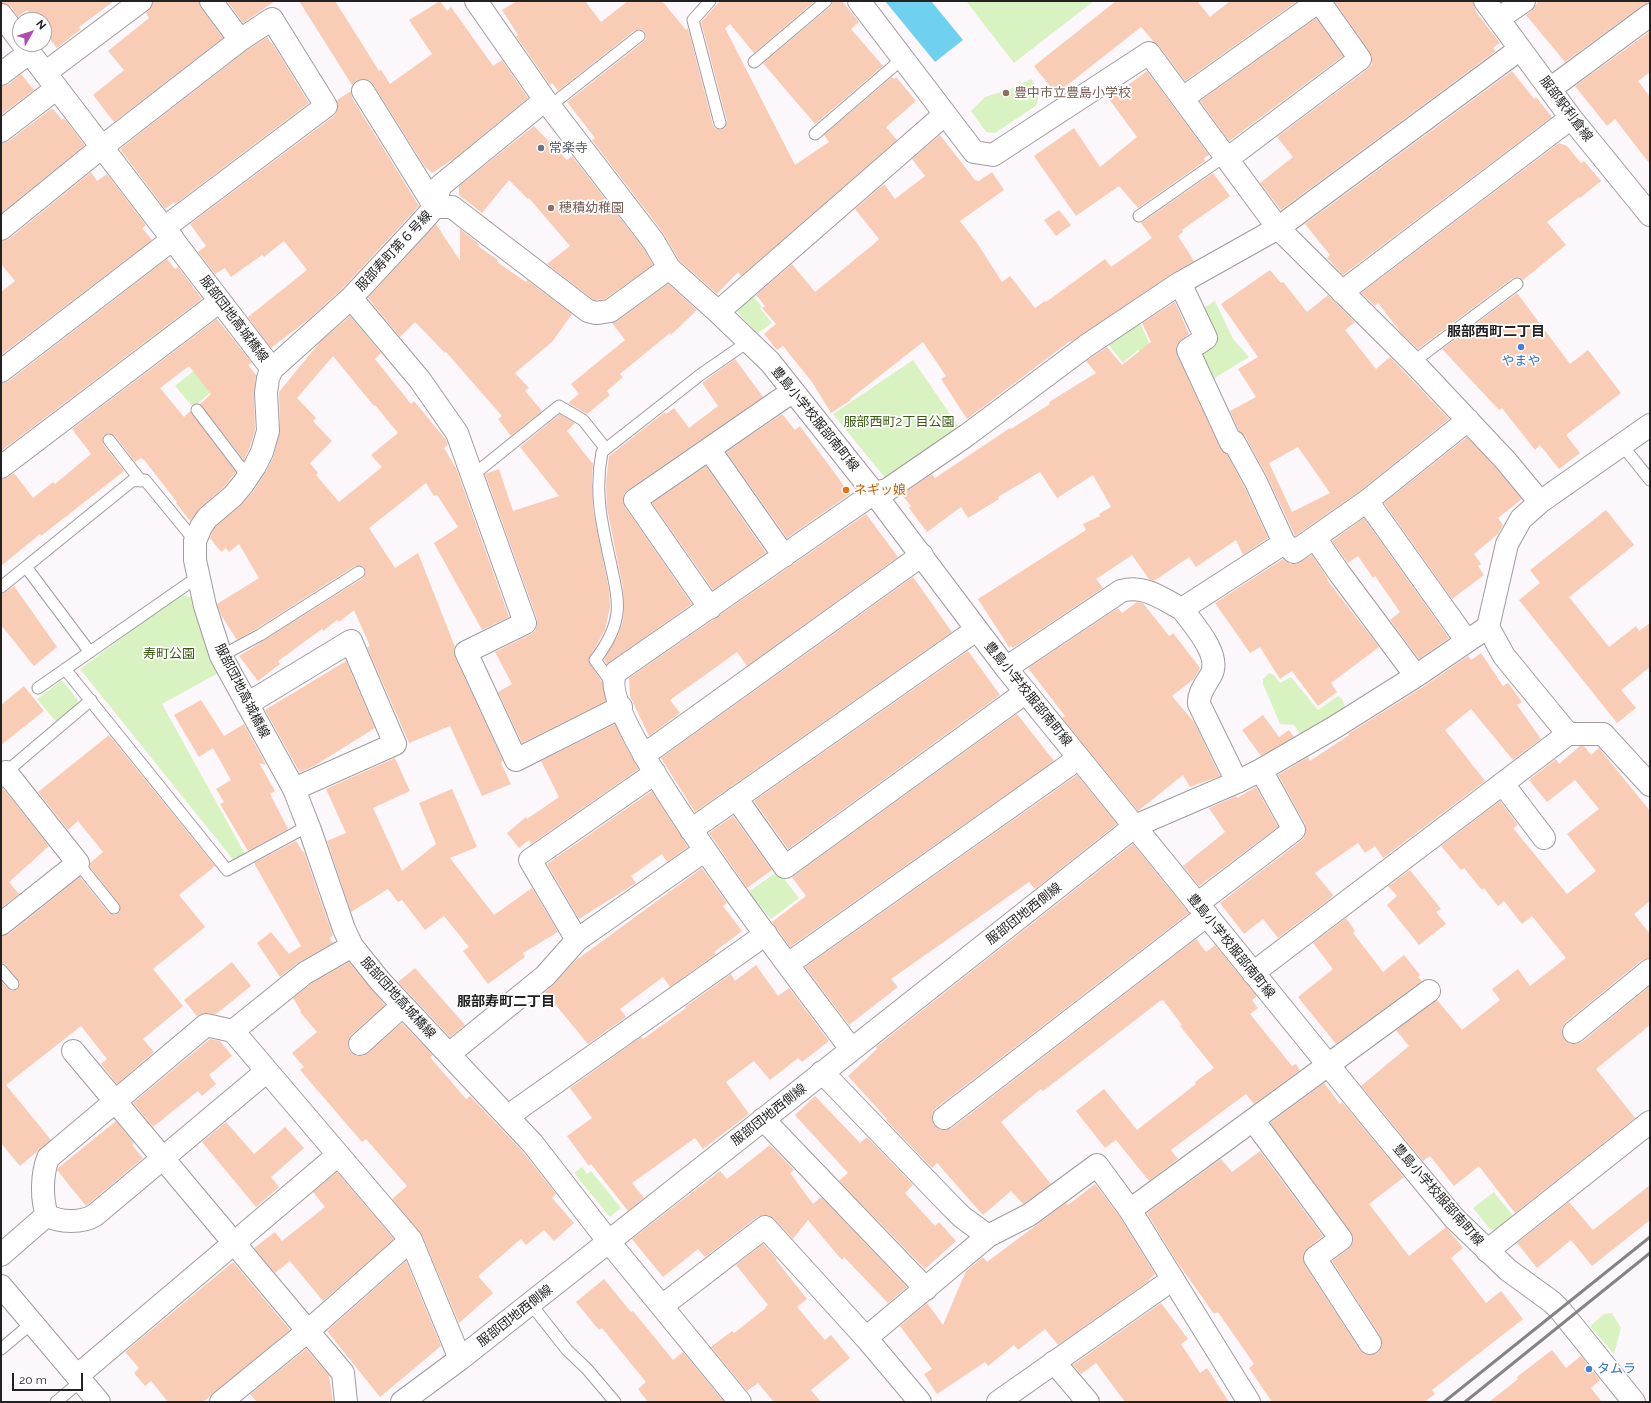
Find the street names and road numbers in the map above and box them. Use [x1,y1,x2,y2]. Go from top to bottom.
street label: 服部駅利倉線 [1536,73,1596,145]
street label: 服部寿町第６号線 [353,208,435,294]
street label: 服部団地高城橋線 [196,273,272,365]
street label: 豊島小学校服部南町線 [768,364,862,474]
street label: 豊島小学校服部南町線 [981,639,1075,749]
street label: 服部団地高城橋線 [211,641,273,741]
street label: 服部団地西側線 [983,880,1065,948]
street label: 豊島小学校服部南町線 [1184,891,1278,1001]
street label: 服部団地高城橋線 [357,954,439,1042]
street label: 服部団地西側線 [728,1081,810,1149]
street label: 豊島小学校服部南町線 [1389,1141,1487,1249]
street label: 服部団地西側線 [474,1282,556,1350]

